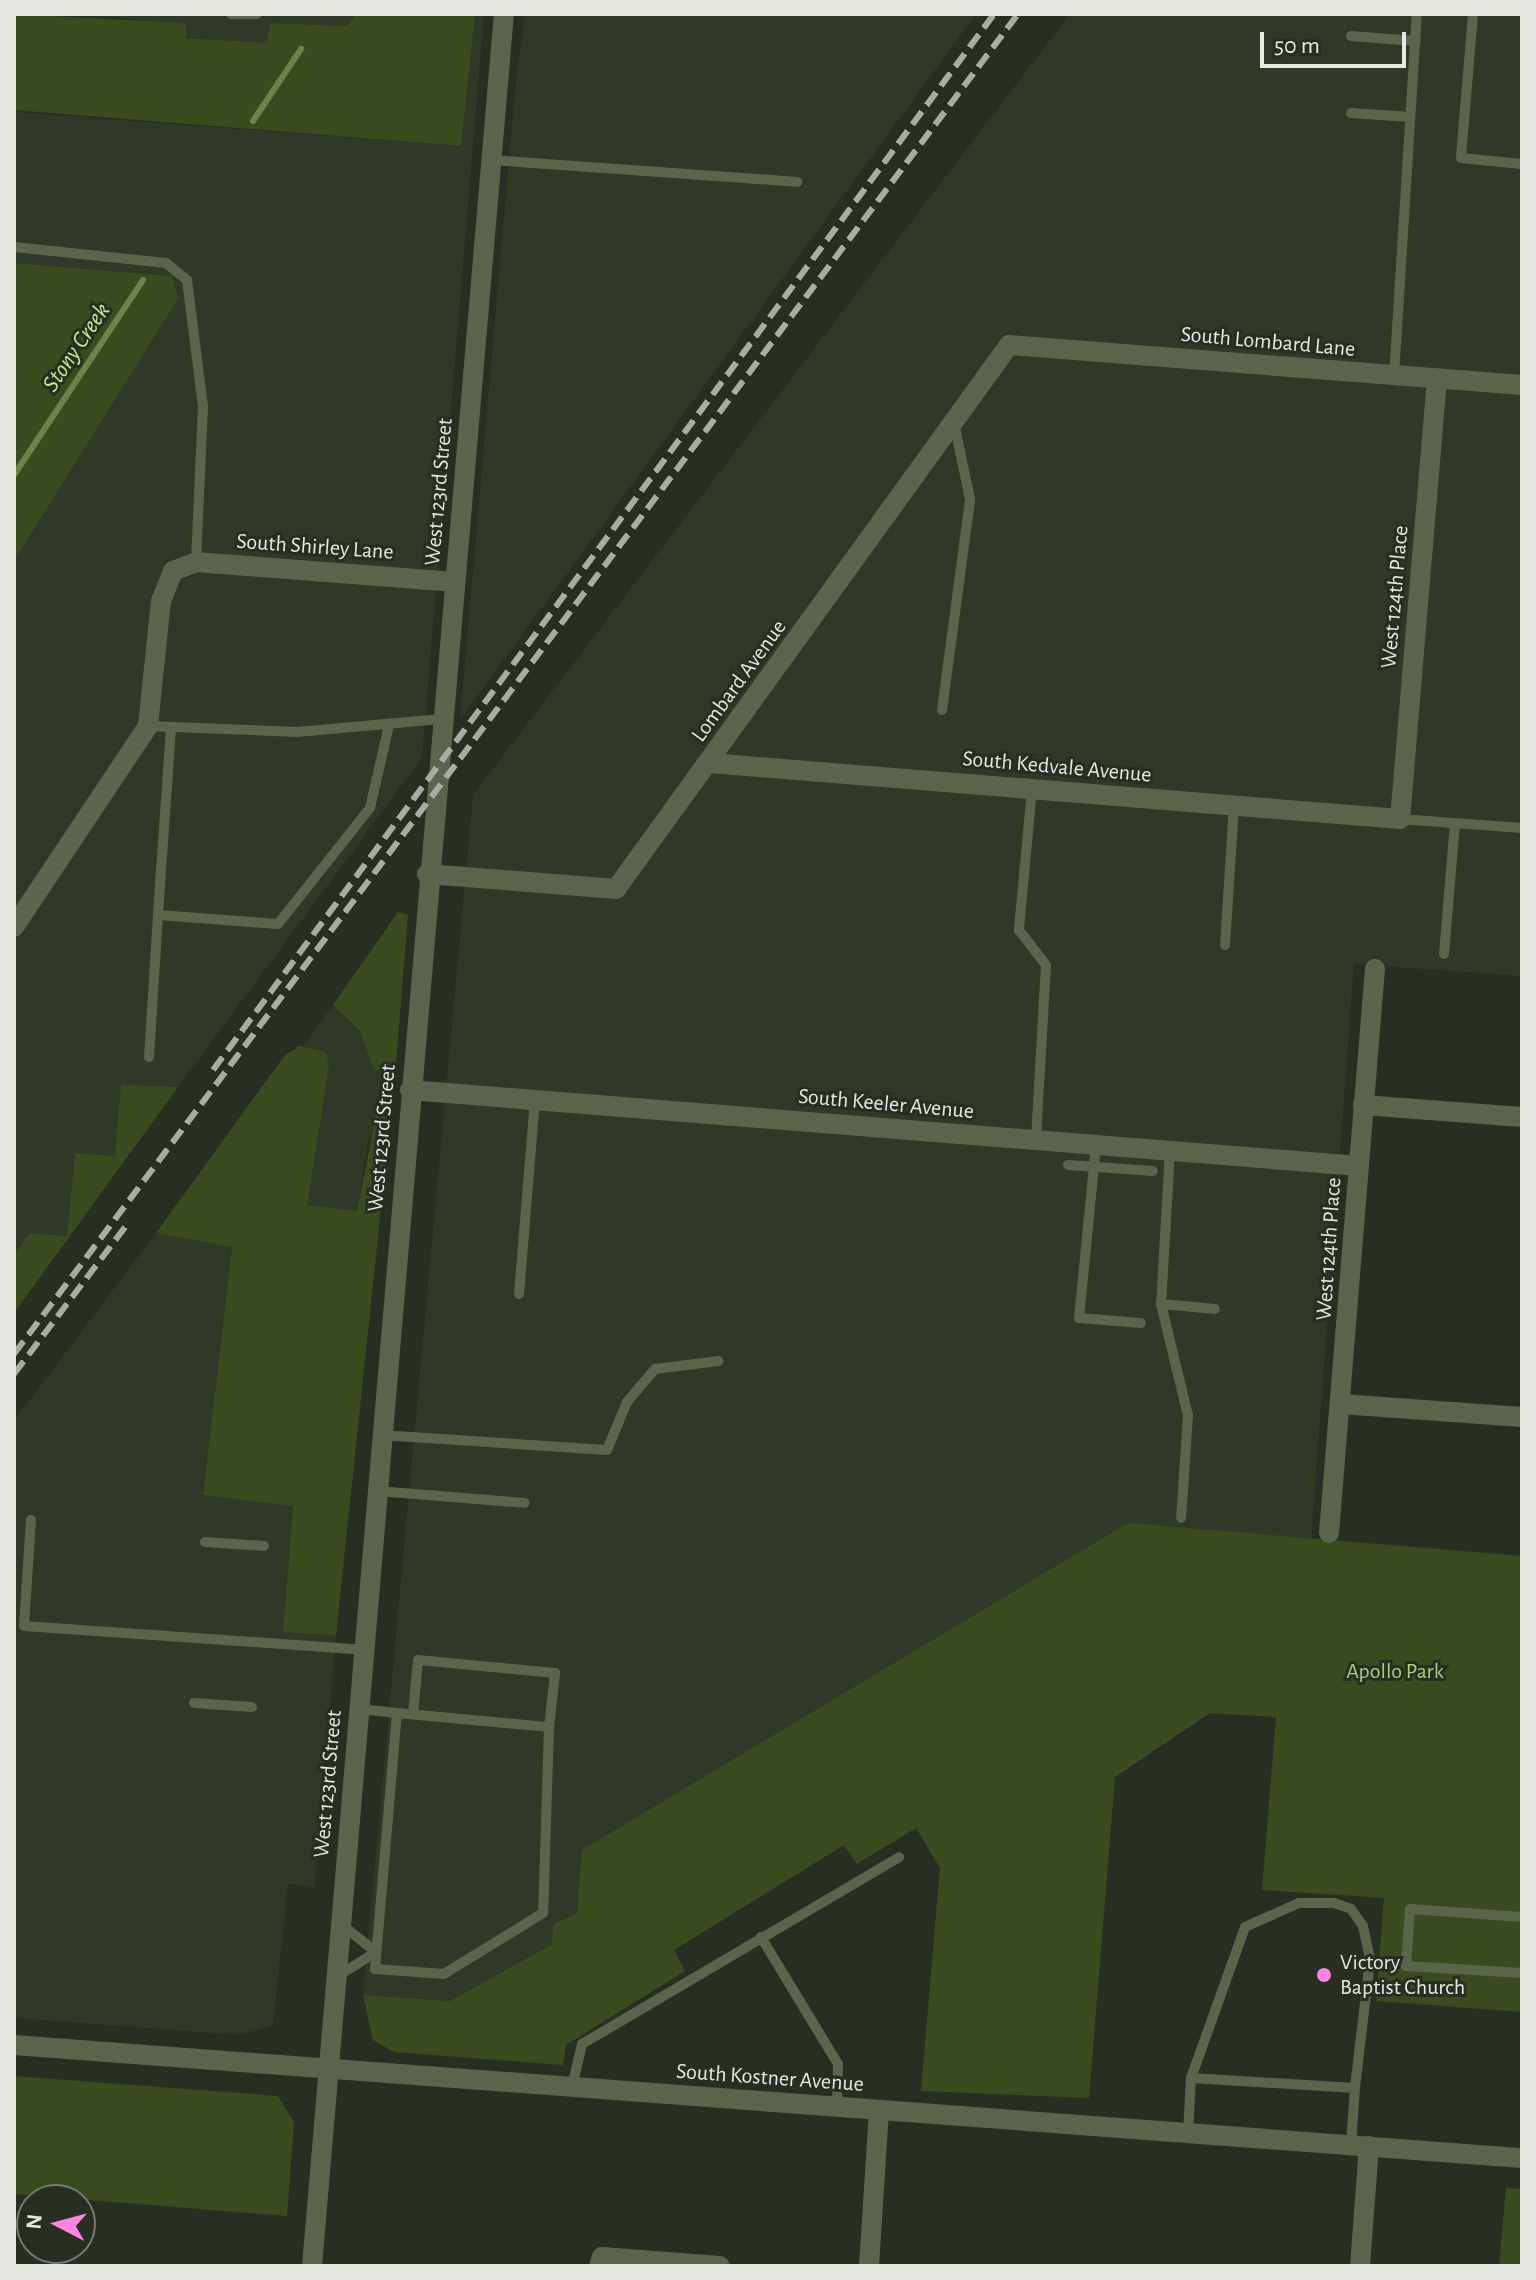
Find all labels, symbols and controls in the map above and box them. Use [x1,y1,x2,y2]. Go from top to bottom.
scale bar [1264,16,1410,66]
text: 50 m [1274,34,1320,58]
water label: Stony Creek [37,298,117,398]
street label: South Lombard Lane [1180,321,1356,363]
street label: West 123rd Street [419,417,459,567]
street label: West 124th Place [1376,524,1414,670]
street label: South Shirley Lane [236,528,394,566]
street label: Lombard Avenue [686,615,792,747]
street label: South Kedvale Avenue [961,746,1153,788]
street label: West 123rd Street [362,1063,402,1213]
street label: South Keeler Avenue [797,1083,975,1125]
street label: West 124th Place [1311,1177,1347,1321]
park label: Apollo Park [1346,1659,1444,1685]
street label: West 123rd Street [308,1709,348,1859]
place label: Victory Baptist Church [1340,1949,1465,2000]
marker: Victory Baptist Church [1315,1966,1333,1984]
street label: South Kostner Avenue [675,2058,865,2098]
north arrow [16,2184,96,2264]
text: N [22,2213,46,2230]

